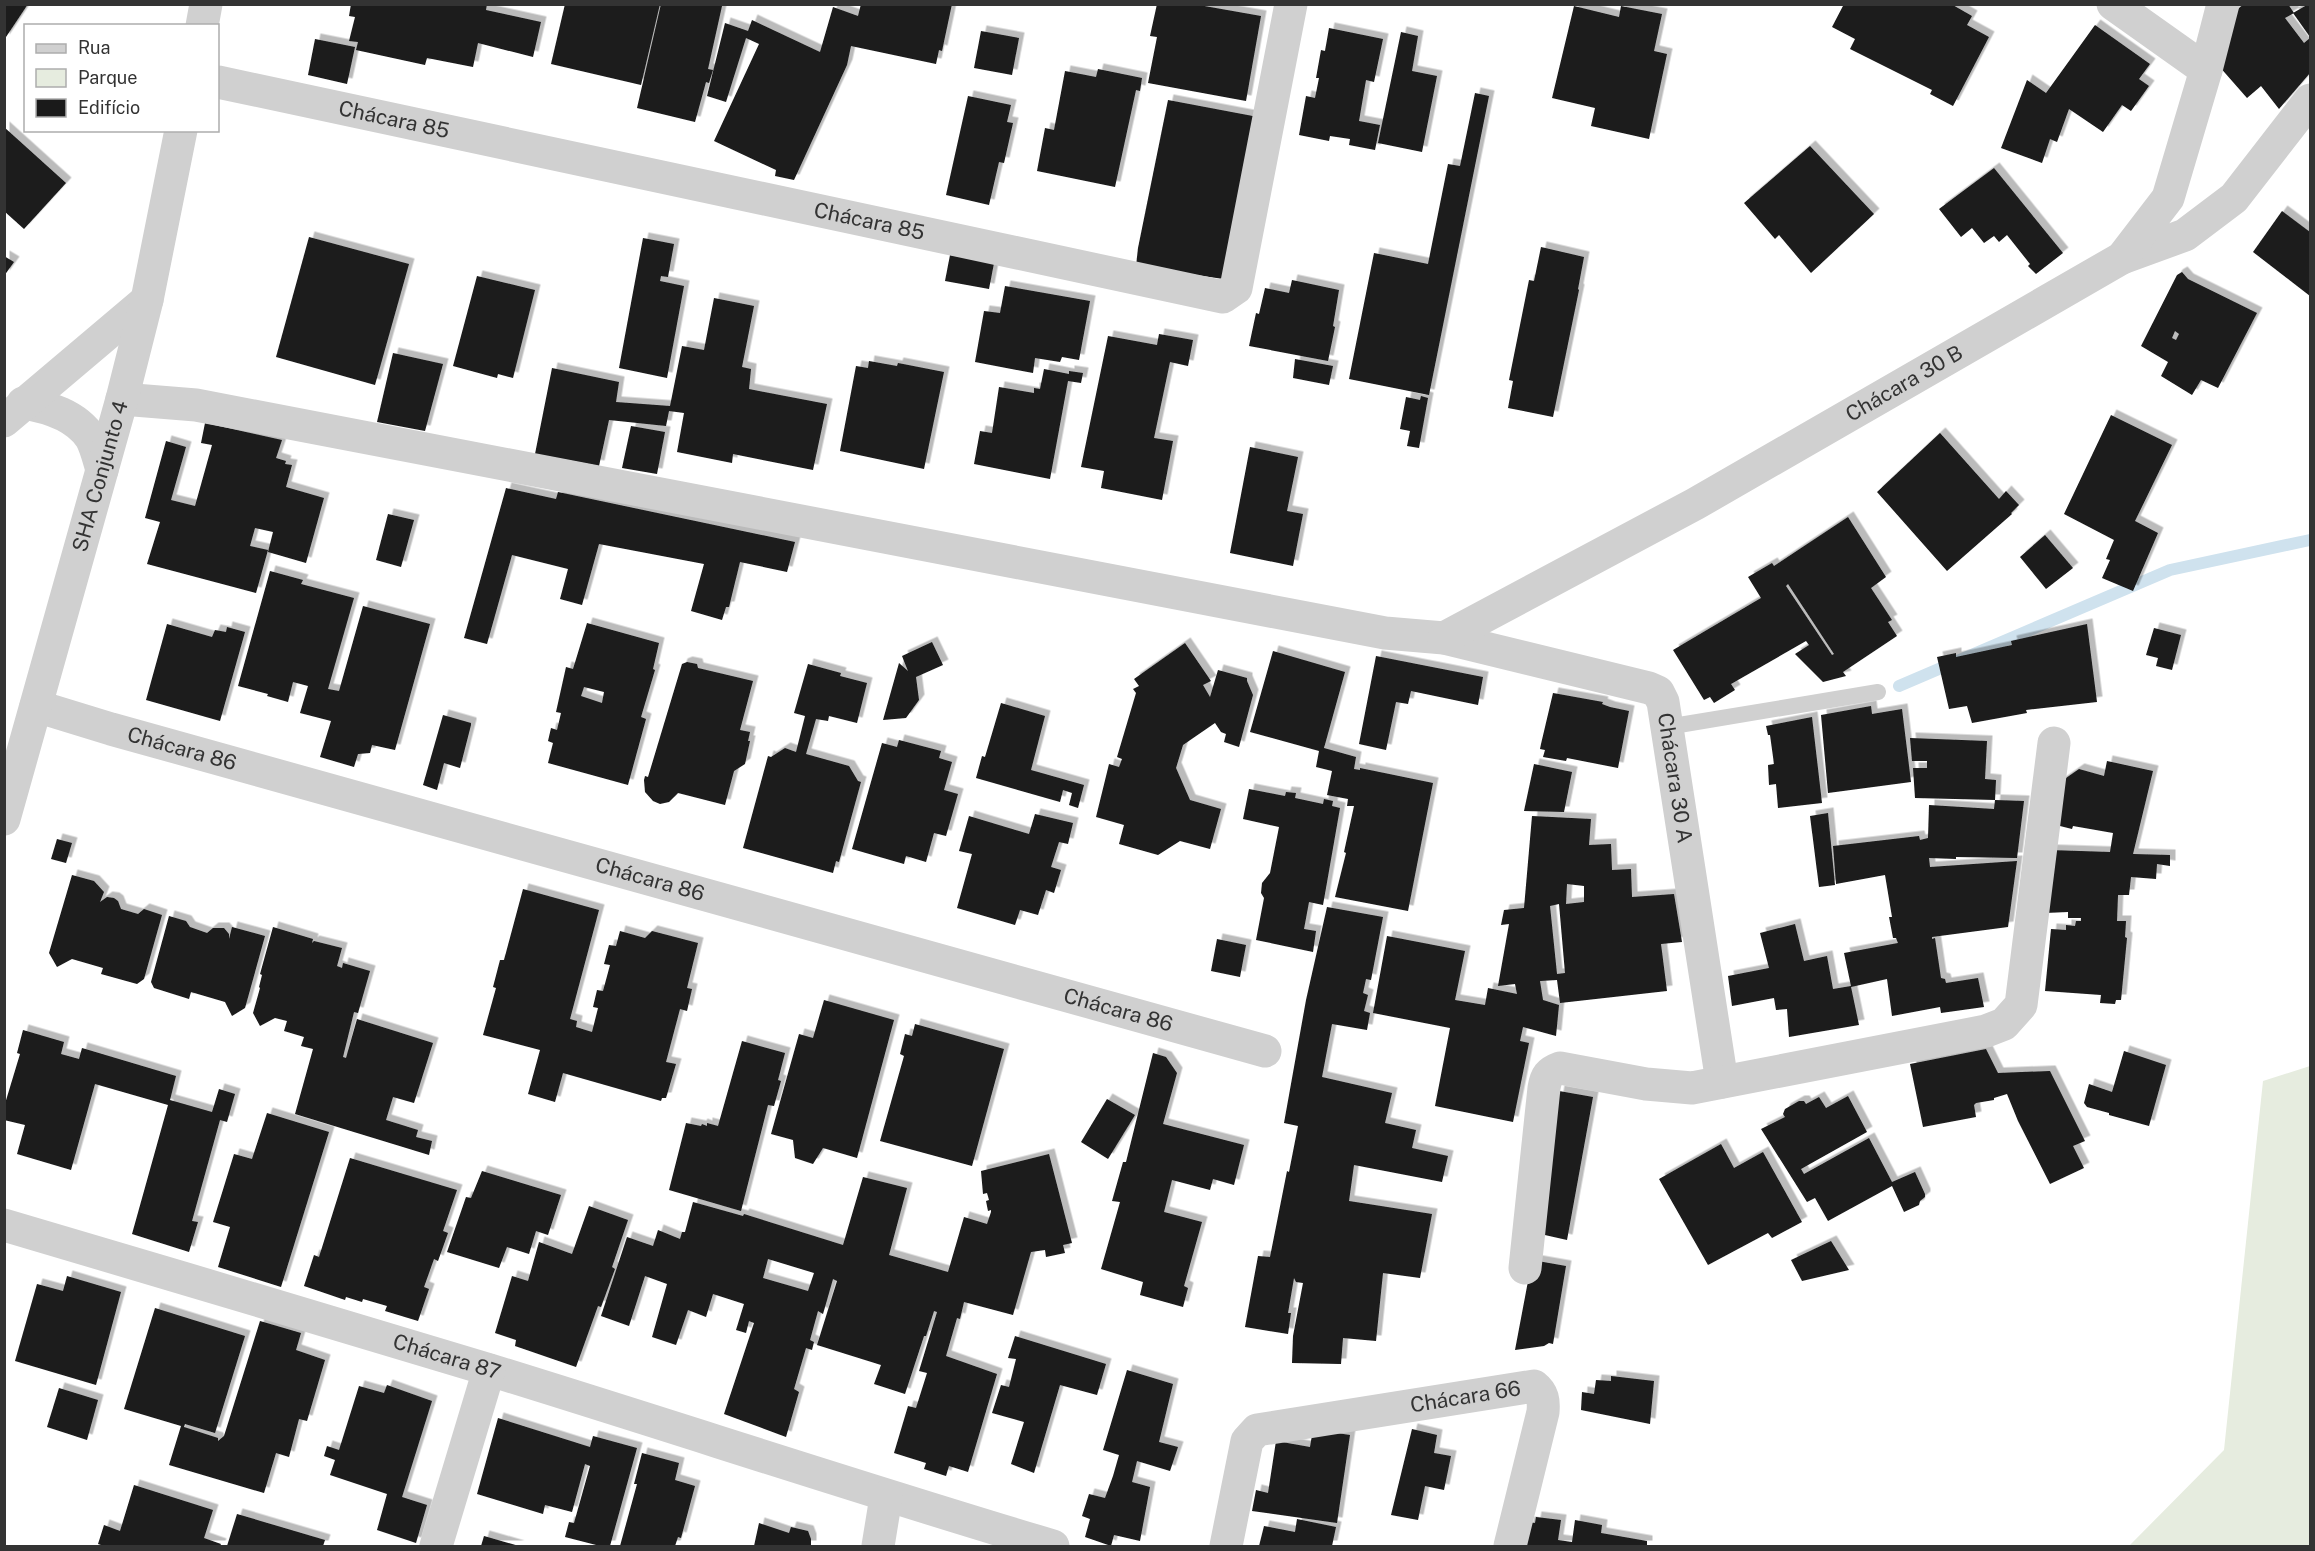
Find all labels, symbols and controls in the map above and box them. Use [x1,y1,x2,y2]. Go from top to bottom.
legend [24,24,219,132]
text: Rua [78,37,110,58]
text: Parque [78,67,138,88]
street label: Chácara 85 [336,95,452,143]
text: Edifício [78,97,140,118]
street label: Chácara 85 [812,197,927,245]
street label: Chácara 30 B [1841,340,1967,427]
street label: SHA Conjunto 4 [67,398,133,555]
street label: Chácara 30 A [1653,711,1698,845]
street label: Chácara 86 [125,721,239,775]
street label: Chácara 86 [593,852,707,906]
street label: Chácara 86 [1061,982,1176,1037]
street label: Chácara 87 [390,1328,504,1385]
street label: Chácara 66 [1408,1375,1522,1418]

